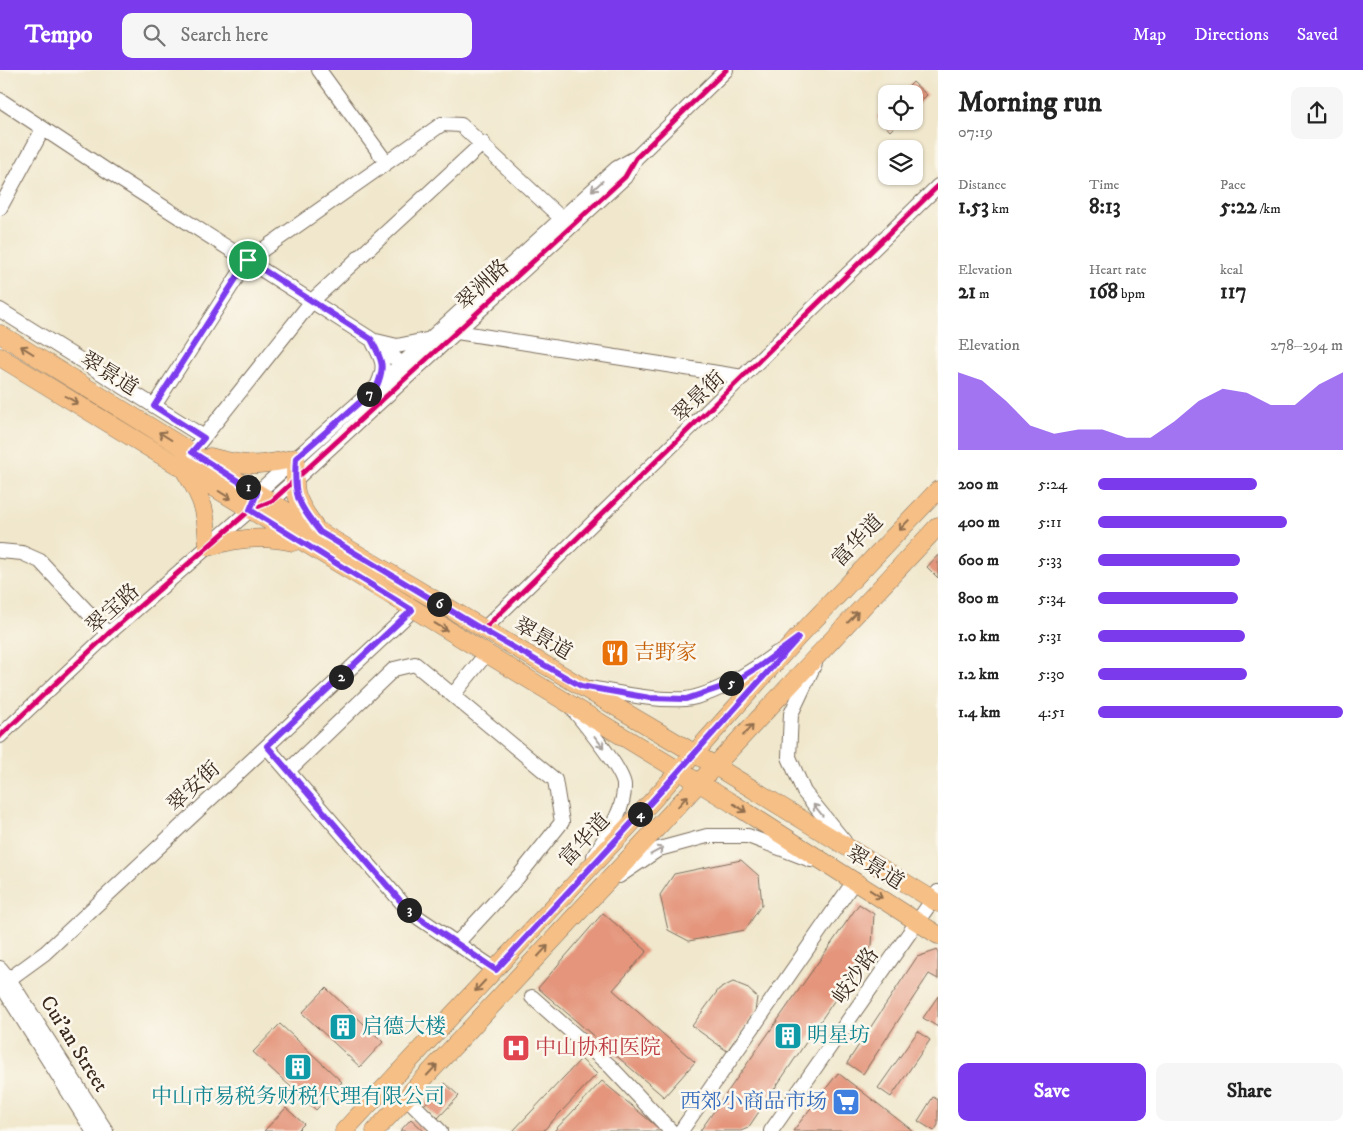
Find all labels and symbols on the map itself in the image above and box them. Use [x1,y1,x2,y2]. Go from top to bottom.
one-way arrow [591,180,604,192]
pin [227,239,269,281]
street label: 翠洲路 [451,254,515,316]
one-way arrow [20,345,34,355]
street label: 翠景道 [75,346,143,402]
street label: 翠景街 [667,366,731,428]
pin: 7 [356,382,382,406]
one-way arrow [64,396,78,406]
one-way arrow [158,430,172,441]
pin: 1 [236,474,260,500]
one-way arrow [217,490,231,500]
street label: 富华道 [827,509,889,573]
one-way arrow [898,519,910,532]
street label: 翠宝路 [81,578,145,640]
pin: 6 [426,592,452,616]
one-way arrow [847,610,859,623]
street label: 翠景道 [509,612,577,666]
one-way arrow [434,623,448,633]
restaurant icon: 吉野家 [600,638,630,668]
place label: 吉野家 [634,640,697,666]
pin: 2 [328,664,354,690]
pin: 5 [718,670,744,696]
one-way arrow [742,724,754,737]
one-way arrow [593,735,604,748]
street label: 翠安街 [162,756,226,818]
one-way arrow [677,794,689,807]
pin: 4 [628,802,652,826]
one-way arrow [733,803,747,814]
one-way arrow [813,804,824,817]
street label: 富华道 [554,808,616,872]
street label: 翠景道 [841,840,909,896]
one-way arrow [650,846,665,856]
one-way arrow [869,889,883,899]
pin: 3 [396,898,422,922]
street label: 岐沙路 [827,943,885,1009]
one-way arrow [537,945,549,957]
one-way arrow [474,980,486,992]
street label: Cui'an Street [34,991,114,1097]
building icon: 启德大楼 [328,1012,358,1042]
place label: 启德大楼 [362,1014,446,1040]
building icon: 明星坊 [773,1021,803,1051]
place label: 明星坊 [807,1023,870,1049]
hospital icon: 中山协和医院 [501,1033,531,1063]
place label: 中山协和医院 [535,1035,661,1061]
building icon: 中山市易税务财税代理有限公司 [283,1052,313,1082]
one-way arrow [426,1063,438,1076]
place label: 中山市易税务财税代理有限公司 [151,1084,445,1110]
supermarket icon: 西郊小商品市场 [831,1087,861,1117]
place label: 西郊小商品市场 [680,1089,827,1115]

